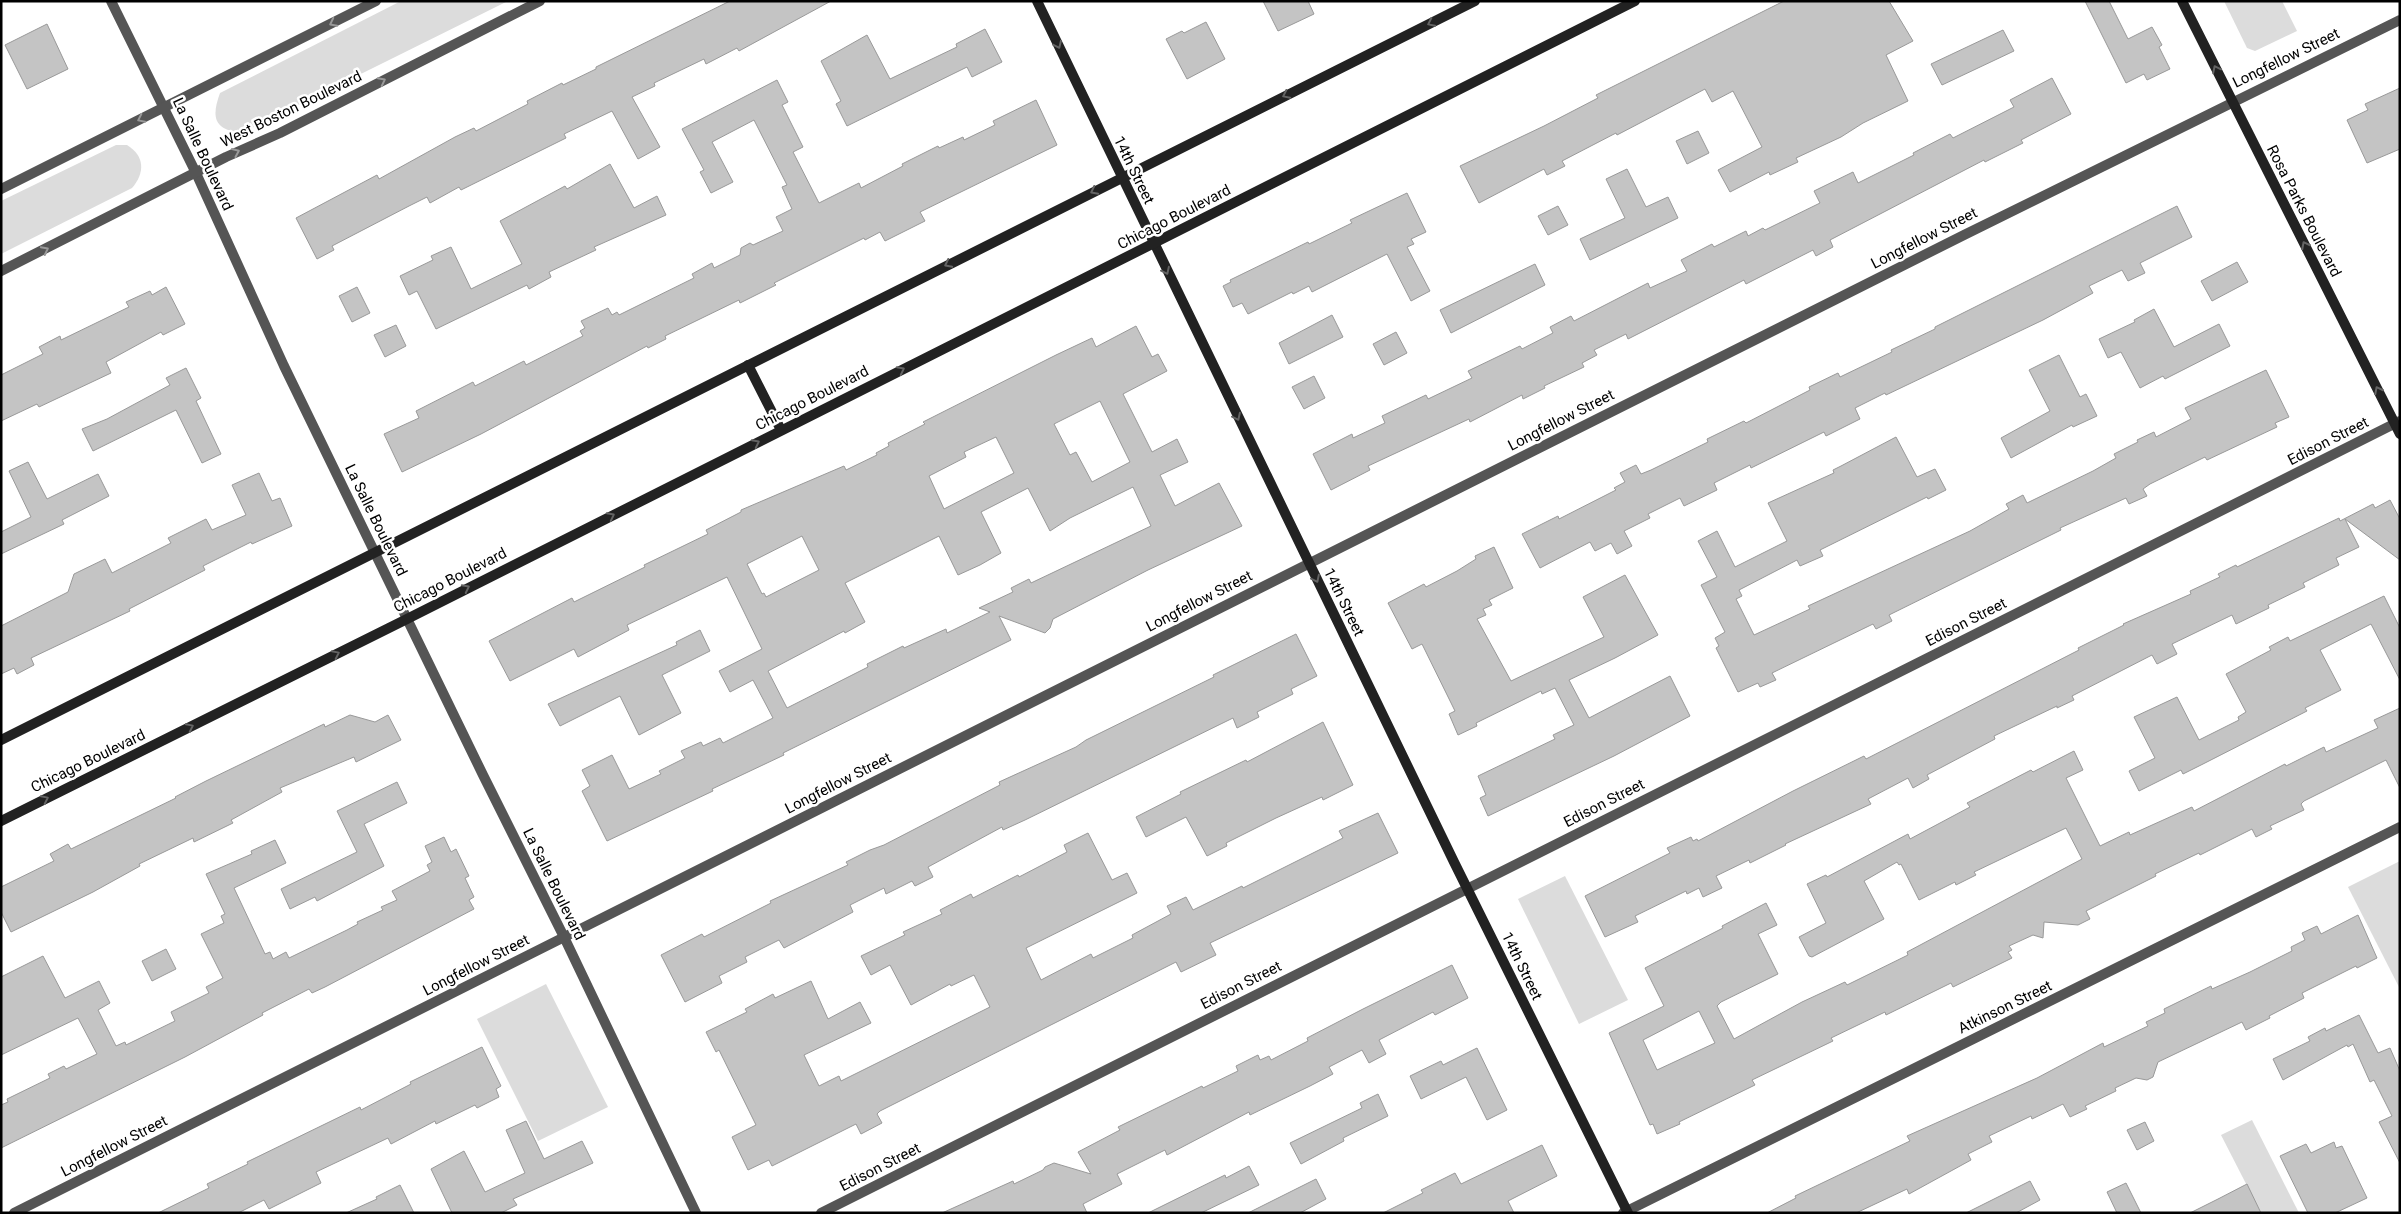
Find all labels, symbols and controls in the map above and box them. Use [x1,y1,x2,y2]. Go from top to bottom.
one-way arrow [329,17,338,27]
one-way arrow [1427,17,1436,27]
street label: Longfellow Street [2230,24,2342,92]
one-way arrow [1052,40,1063,49]
one-way arrow [2212,65,2222,74]
street label: West Boston Boulevard [218,67,364,151]
one-way arrow [377,77,386,87]
one-way arrow [1282,89,1291,99]
street label: La Salle Boulevard [169,95,237,213]
one-way arrow [137,113,146,123]
street label: 14th Street [1110,133,1158,207]
street label: Rosa Parks Boulevard [2263,142,2345,280]
one-way arrow [231,148,240,159]
street label: Chicago Boulevard [1114,181,1234,253]
one-way arrow [1090,185,1099,195]
street label: Longfellow Street [1868,203,1980,273]
one-way arrow [2300,241,2311,250]
one-way arrow [40,246,49,256]
one-way arrow [944,258,953,268]
one-way arrow [1160,266,1171,275]
street label: Chicago Boulevard [752,362,872,434]
one-way arrow [896,366,905,376]
street label: Longfellow Street [1505,385,1617,455]
one-way arrow [2374,386,2384,395]
one-way arrow [1231,412,1242,421]
street label: Edison Street [2285,413,2372,469]
one-way arrow [751,439,760,449]
street label: La Salle Boulevard [341,461,411,579]
one-way arrow [606,512,615,522]
street label: Chicago Boulevard [390,544,510,616]
street label: 14th Street [1320,565,1368,639]
street label: Longfellow Street [1143,566,1255,636]
one-way arrow [1310,574,1320,583]
one-way arrow [460,584,469,594]
street label: Edison Street [1923,594,2010,650]
one-way arrow [331,650,340,660]
one-way arrow [185,723,194,733]
street label: Chicago Boulevard [28,726,148,796]
street label: Longfellow Street [782,748,894,818]
street label: Edison Street [1561,775,1648,831]
one-way arrow [40,795,49,805]
street label: La Salle Boulevard [519,825,589,943]
street label: 14th Street [1498,929,1546,1003]
street label: Longfellow Street [420,930,532,1000]
street label: Edison Street [1198,957,1285,1013]
street label: Atkinson Street [1955,977,2055,1037]
street label: Longfellow Street [58,1111,170,1181]
street label: Edison Street [837,1139,924,1195]

